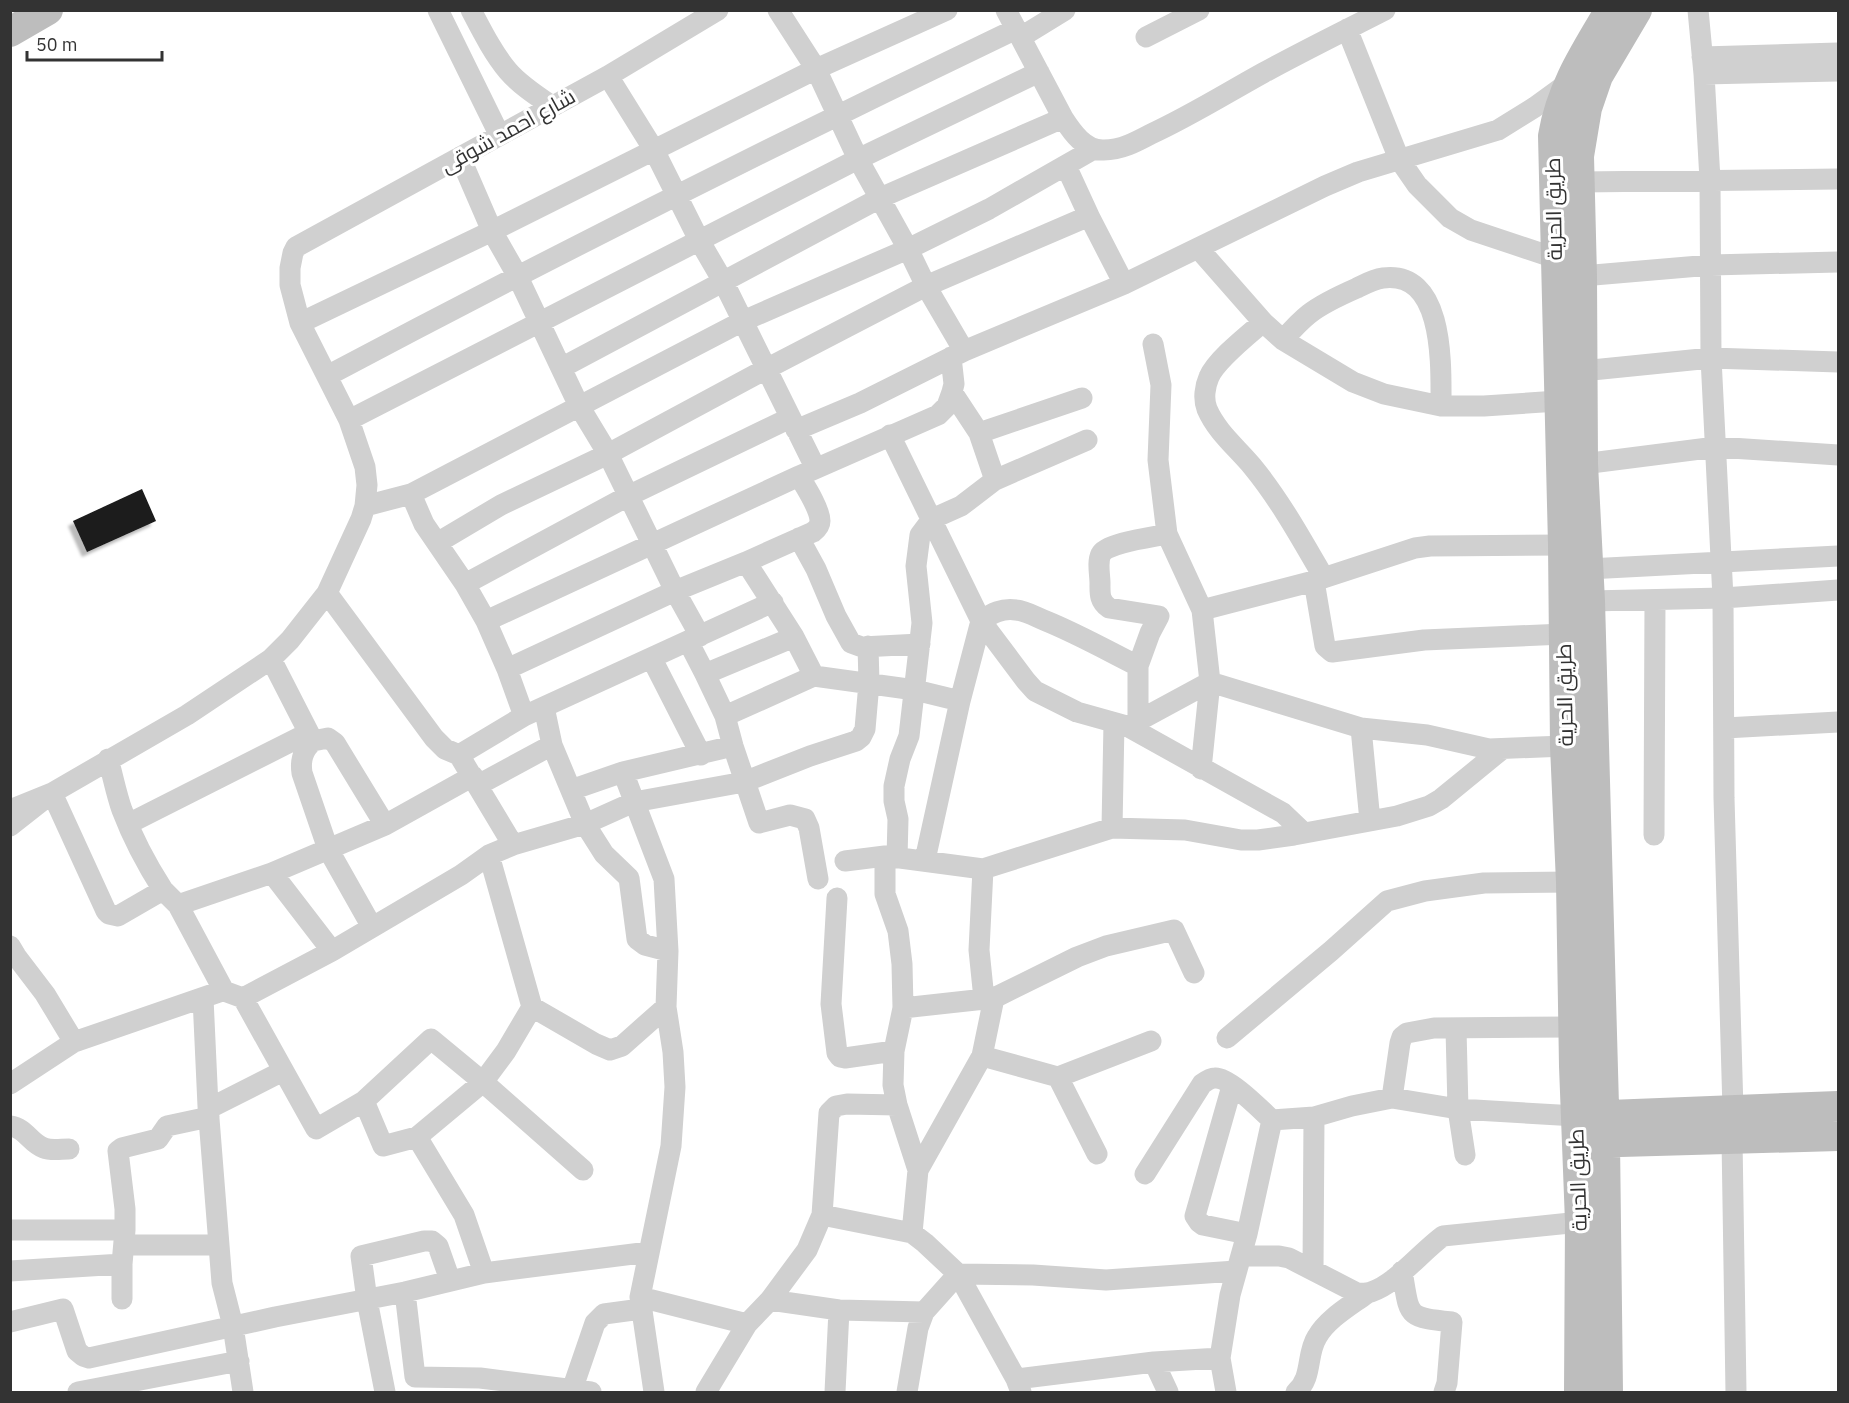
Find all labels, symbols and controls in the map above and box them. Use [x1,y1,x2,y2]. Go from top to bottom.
scale bar [27,24,162,62]
text: 50 m [36,33,78,56]
street label: شارع احمد شوقى [435,82,580,180]
street label: طريق الحرية [1538,157,1568,261]
street label: طريق الحرية [1549,643,1579,747]
street label: طريق الحرية [1561,1128,1593,1232]

